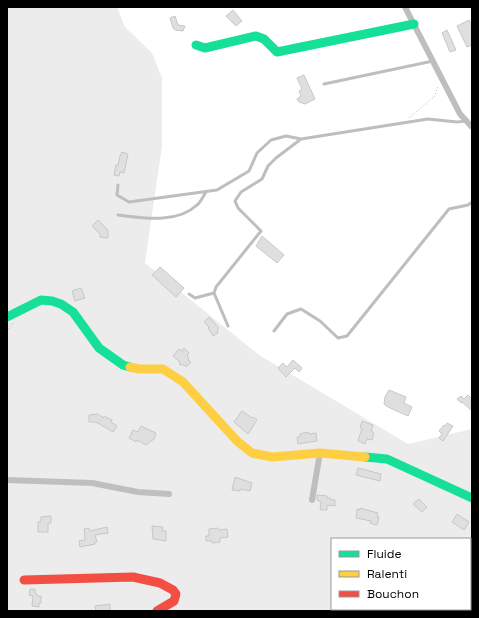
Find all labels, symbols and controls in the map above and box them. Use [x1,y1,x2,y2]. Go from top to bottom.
legend [331,538,471,610]
text: Fluide [367,546,402,562]
text: Ralenti [367,566,407,582]
text: Bouchon [367,586,419,602]

